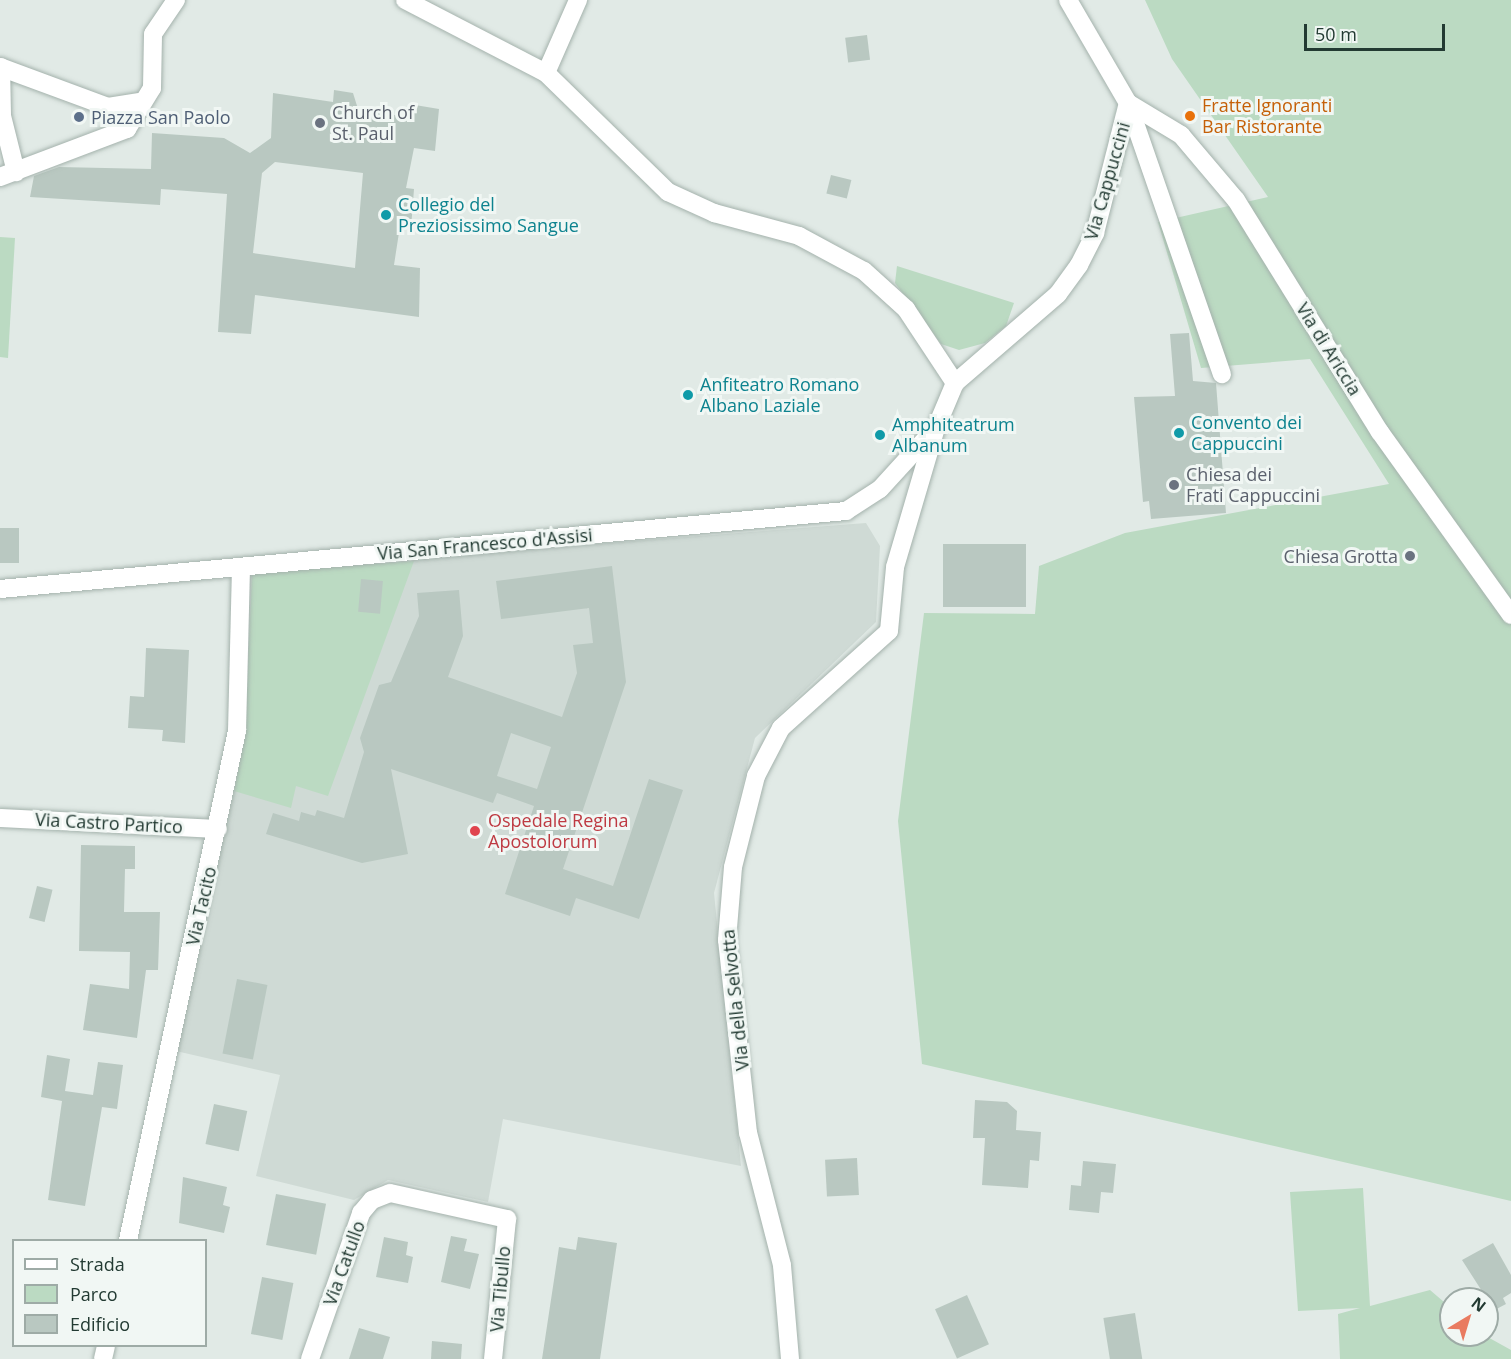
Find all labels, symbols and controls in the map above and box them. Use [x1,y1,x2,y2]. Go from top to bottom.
scale bar [1307,12,1448,50]
text: 50 m [1315,22,1357,46]
place label: Fratte Ignoranti Bar Ristorante [1202,95,1332,138]
place label: Church of St. Paul [332,102,414,144]
place label: Piazza San Paolo [91,106,231,128]
marker: Fratte Ignoranti Bar Ristorante [1183,109,1197,123]
marker: Piazza San Paolo [72,110,86,124]
marker: Church of St. Paul [313,116,327,130]
street label: Via Cappuccini [1080,120,1134,242]
place label: Collegio del Preziosissimo Sangue [398,194,579,236]
marker: Collegio del Preziosissimo Sangue [379,208,393,222]
street label: Via di Ariccia [1292,299,1366,399]
place label: Anfiteatro Romano Albano Laziale [700,374,859,416]
marker: Anfiteatro Romano Albano Laziale [681,388,695,402]
place label: Convento dei Cappuccini [1191,412,1302,454]
place label: Amphiteatrum Albanum [892,414,1015,456]
marker: Convento dei Cappuccini [1172,426,1186,440]
marker: Amphiteatrum Albanum [873,428,887,442]
place label: Chiesa dei Frati Cappuccini [1186,464,1320,506]
marker: Chiesa dei Frati Cappuccini [1167,478,1181,492]
street label: Via San Francesco d'Assisi [377,524,593,564]
place label: Chiesa Grotta [1284,545,1398,567]
marker: Chiesa Grotta [1403,549,1417,563]
street label: Via Castro Partico [35,808,183,838]
place label: Ospedale Regina Apostolorum [488,810,629,852]
marker: Ospedale Regina Apostolorum [466,822,484,840]
street label: Via Tacito [181,864,221,948]
street label: Via della Selvotta [717,928,753,1072]
street label: Via Catullo [319,1218,369,1308]
legend [12,1239,207,1347]
street label: Via Tibullo [485,1245,515,1333]
text: Strada [70,1252,125,1276]
text: Parco [70,1282,118,1306]
north arrow [1439,1287,1499,1347]
text: N [1467,1292,1491,1317]
text: Edificio [70,1312,130,1336]

